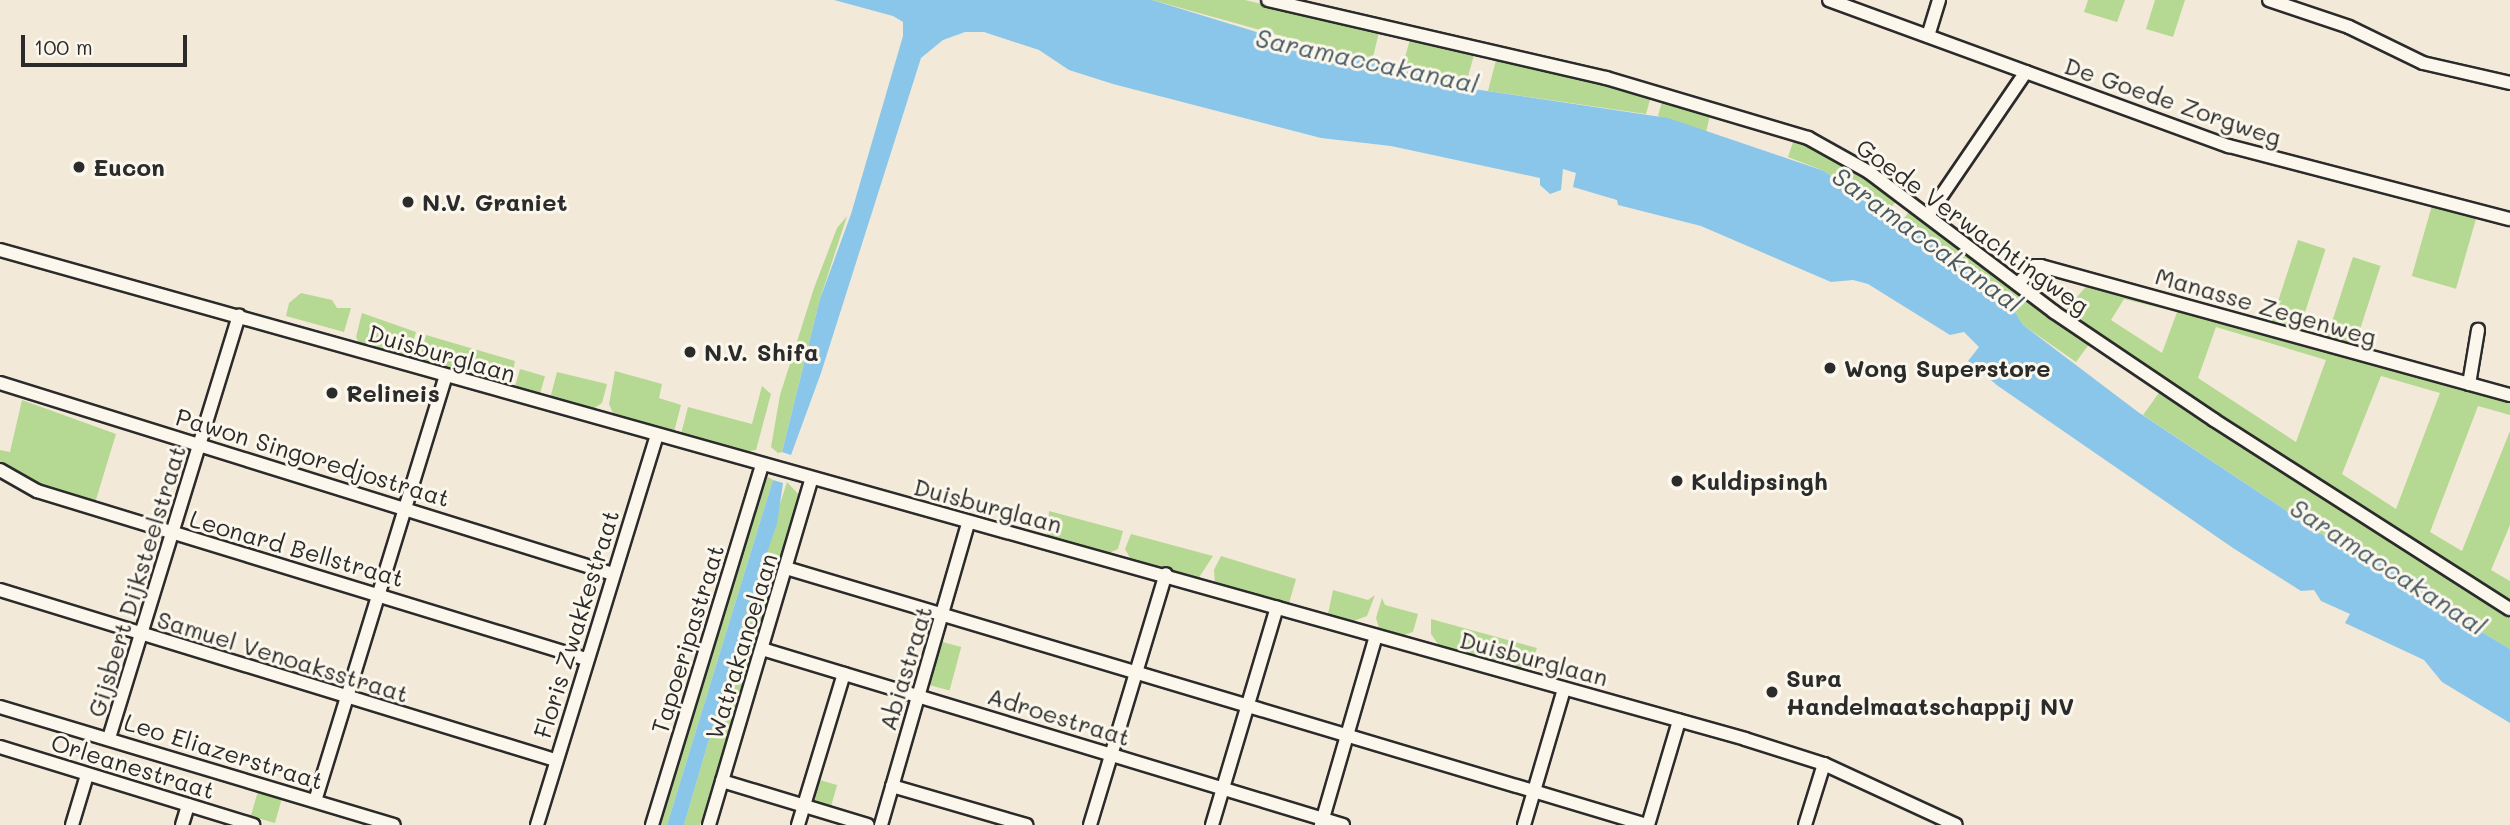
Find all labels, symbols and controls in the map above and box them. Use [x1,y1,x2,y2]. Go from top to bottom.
scale bar [24,21,191,65]
water label: Saramaccakanaal [1253,22,1481,100]
text: 100 m [34,33,93,60]
street label: De Goede Zorgweg [2061,50,2285,152]
street label: Goede Verwachtingweg [1851,132,2095,320]
place label: Eucon [93,153,165,181]
marker: Eucon [71,159,87,175]
water label: Saramaccakanaal [1826,161,2028,319]
place label: N.V. Graniet [422,188,567,216]
marker: N.V. Graniet [400,194,416,210]
street label: Manasse Zegenweg [2152,261,2380,351]
street label: Duisburglaan [365,318,519,388]
place label: N.V. Shifa [704,338,819,366]
marker: N.V. Shifa [682,344,698,360]
place label: Wong Superstore [1844,354,2051,382]
marker: Wong Superstore [1822,360,1838,376]
place label: Relineis [346,379,440,407]
marker: Relineis [324,385,340,401]
street label: Pawon Singoredjostraat [173,402,453,512]
street label: Gijsbert Dijksteelstraat [81,442,191,720]
place label: Kuldipsingh [1691,467,1828,495]
street label: Duisburglaan [911,471,1065,539]
marker: Kuldipsingh [1669,473,1685,489]
water label: Saramaccakanaal [2284,492,2492,642]
street label: Leonard Bellstraat [187,504,407,592]
street label: Floris Zwakkestraat [528,506,624,742]
street label: Tapoeripastraat [645,541,729,737]
street label: Watrakanoelaan [699,550,783,742]
street label: Abiastraat [872,602,938,734]
street label: Samuel Venoaksstraat [154,604,412,708]
street label: Duisburglaan [1457,624,1611,692]
place label: Sura Handelmaatschappij NV [1786,664,2074,720]
street label: Adroestraat [984,681,1134,751]
marker: Sura Handelmaatschappij NV [1764,684,1780,700]
street label: Leo Eliazerstraat [121,707,327,795]
street label: Orleanestraat [48,727,218,805]

